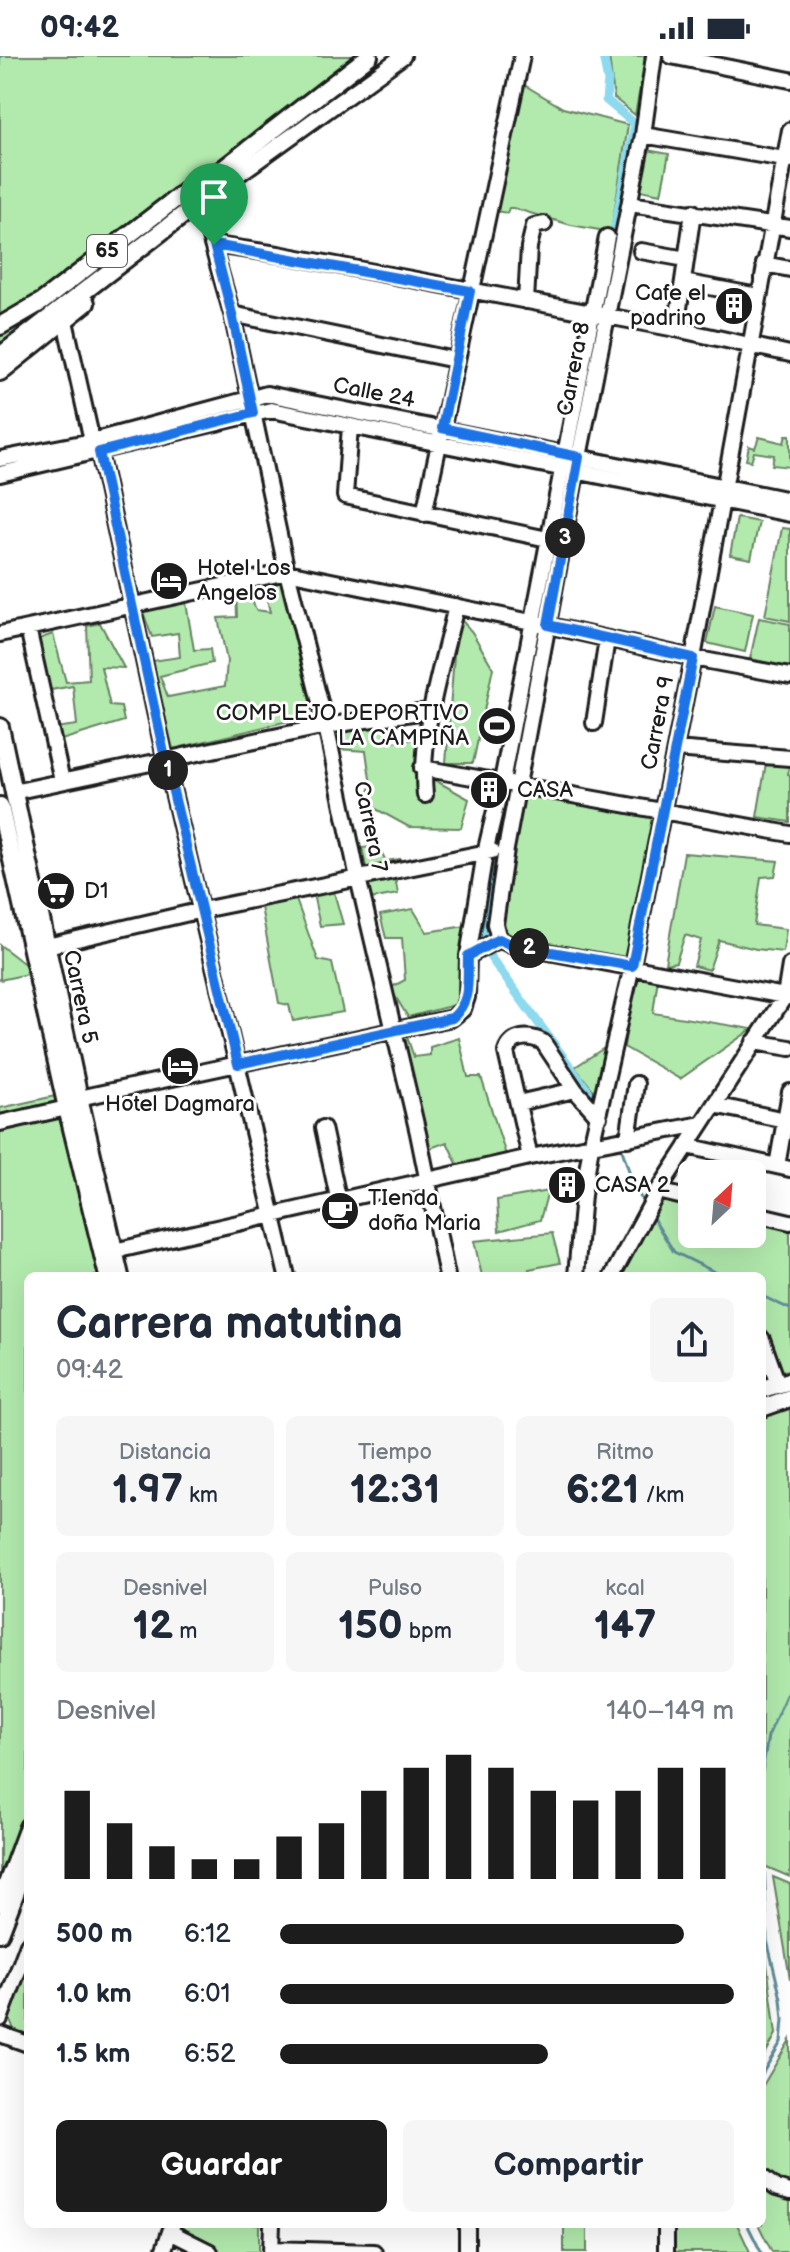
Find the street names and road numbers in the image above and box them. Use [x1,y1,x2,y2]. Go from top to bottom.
road number: 65 [87,235,127,267]
street label: Carrera 8 [552,320,596,418]
street label: Calle 24 [331,372,418,414]
street label: Carrera 9 [636,674,680,772]
street label: Carrera 7 [347,779,393,875]
street label: Carrera 5 [57,948,103,1046]

